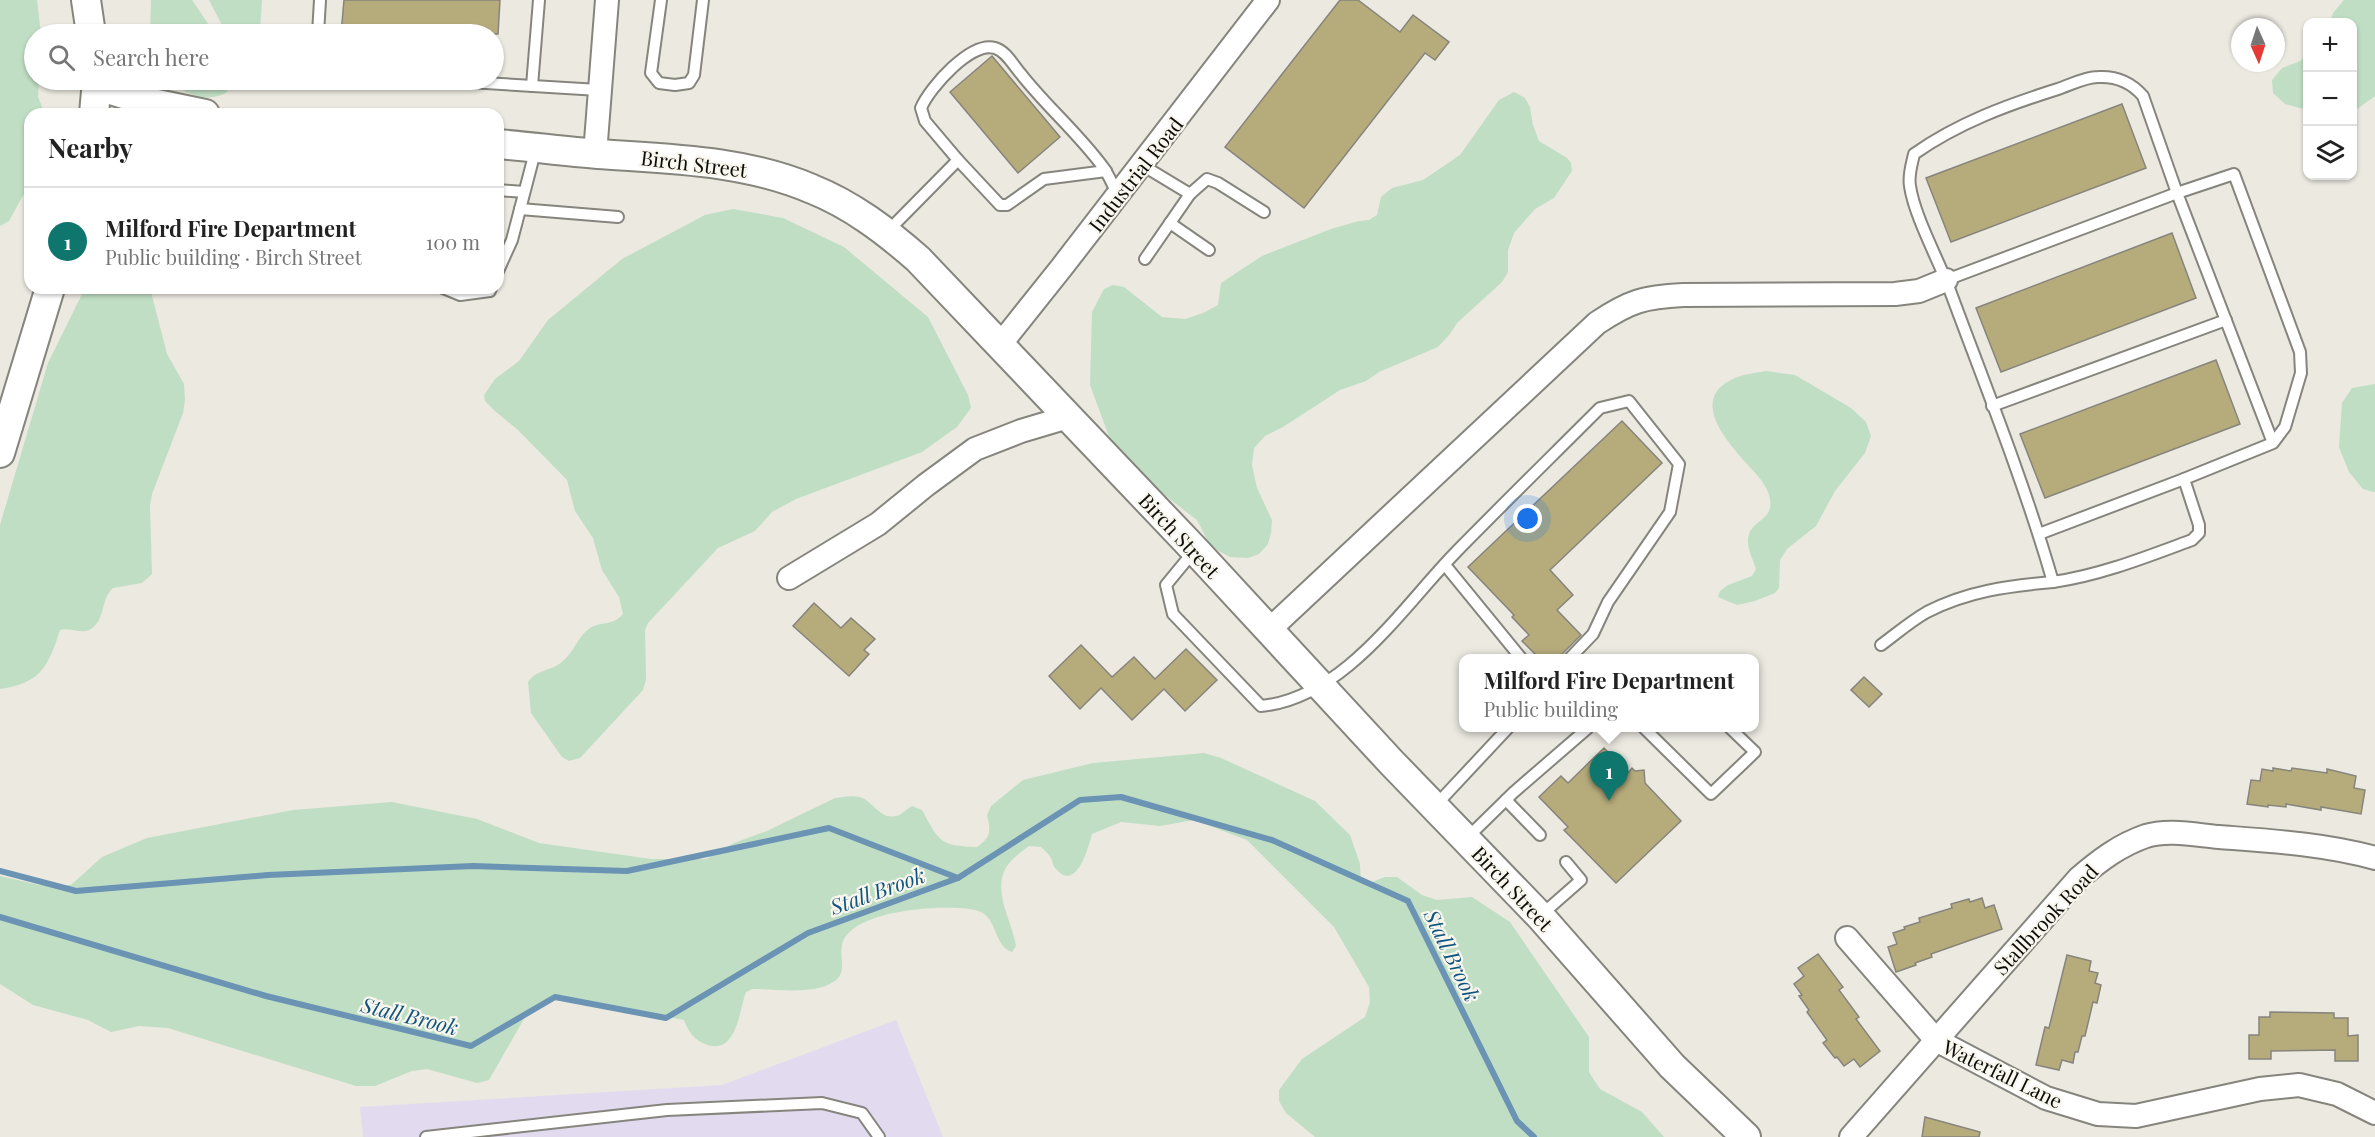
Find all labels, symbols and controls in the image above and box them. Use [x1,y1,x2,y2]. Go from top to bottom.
north arrow [2231,18,2285,72]
map controls [2303,18,2357,180]
button: + [2303,18,2357,72]
search box [24,24,504,90]
icon: search [45,41,78,74]
text: Search here [93,42,209,72]
button: − [2303,72,2357,126]
street label: Industrial Road [1082,111,1189,237]
button: layers [2303,126,2357,180]
text: Nearby [48,130,133,165]
street label: Birch Street [639,143,750,183]
text: Milford Fire Department [105,213,356,243]
text: 1 [64,228,71,255]
text: 100 m [426,228,480,255]
text: Public building · Birch Street [105,243,362,270]
street label: Birch Street [1134,487,1227,584]
your location [1513,504,1542,533]
popup [1459,654,1759,732]
text: Milford Fire Department [1483,665,1735,695]
text: Public building [1483,695,1618,722]
pin: 1 [1590,752,1628,801]
street label: Birch Street [1467,840,1560,937]
street label: Stallbrook Road [1987,858,2104,980]
water label: Stall Brook [825,860,928,920]
water label: Stall Brook [1418,904,1487,1006]
water label: Stall Brook [358,989,462,1041]
street label: Waterfall Lane [1938,1032,2067,1114]

